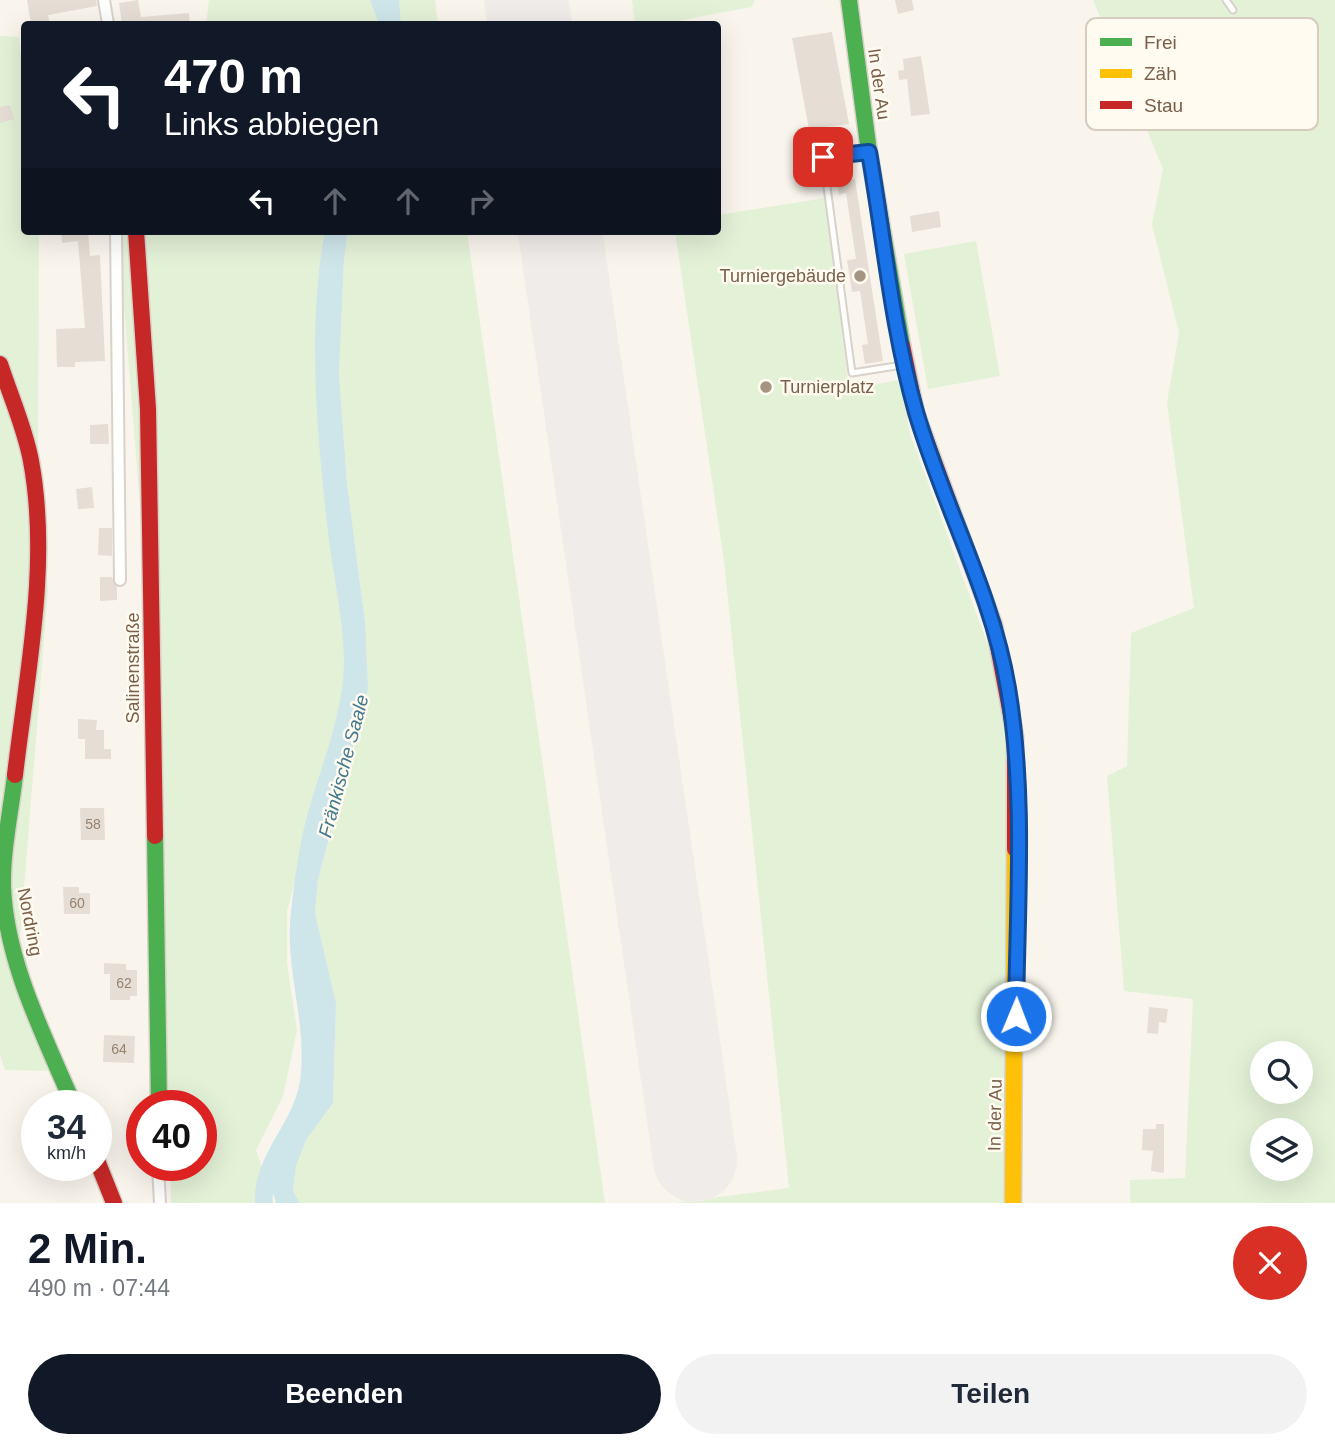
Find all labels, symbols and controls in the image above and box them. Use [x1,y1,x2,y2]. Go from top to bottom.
legend [1086,18,1318,130]
text: Frei [1144,32,1177,53]
street label: In der Au [864,47,894,121]
icon: left [49,49,140,140]
text: 470 m [164,49,303,103]
text: Zäh [1144,63,1177,84]
text: Stau [1144,95,1183,116]
text: Links abbiegen [164,106,379,142]
pin [793,127,853,187]
icon: arrive [804,138,842,176]
icon: left [243,182,281,220]
icon: ahead [316,182,354,220]
icon: ahead [389,182,427,220]
icon: right [462,182,500,220]
place label: Turniergebäude [720,266,846,286]
marker: Turniergebäude [852,268,868,284]
place label: Turnierplatz [780,377,874,397]
marker: Turnierplatz [758,379,774,395]
street label: Salinenstraße [123,612,143,724]
water label: Fränkische Saale [314,693,373,840]
house number: 58 [85,816,101,832]
street label: Nordring [14,886,46,958]
house number: 60 [69,895,85,911]
house number: 62 [116,975,132,991]
position arrow [979,979,1053,1053]
house number: 64 [111,1041,127,1057]
map controls [1250,1041,1313,1181]
button: search [1250,1041,1313,1104]
street label: In der Au [984,1079,1006,1151]
speed limit sign: 40 [126,1090,217,1181]
text: 34 [47,1107,86,1146]
button: layers [1250,1118,1313,1181]
text: km/h [47,1143,86,1163]
text: 2 Min. [28,1225,147,1272]
button: close [1233,1226,1307,1300]
text: 490 m · 07:44 [28,1275,170,1301]
button: Beenden [28,1354,661,1434]
button: Teilen [675,1354,1307,1434]

